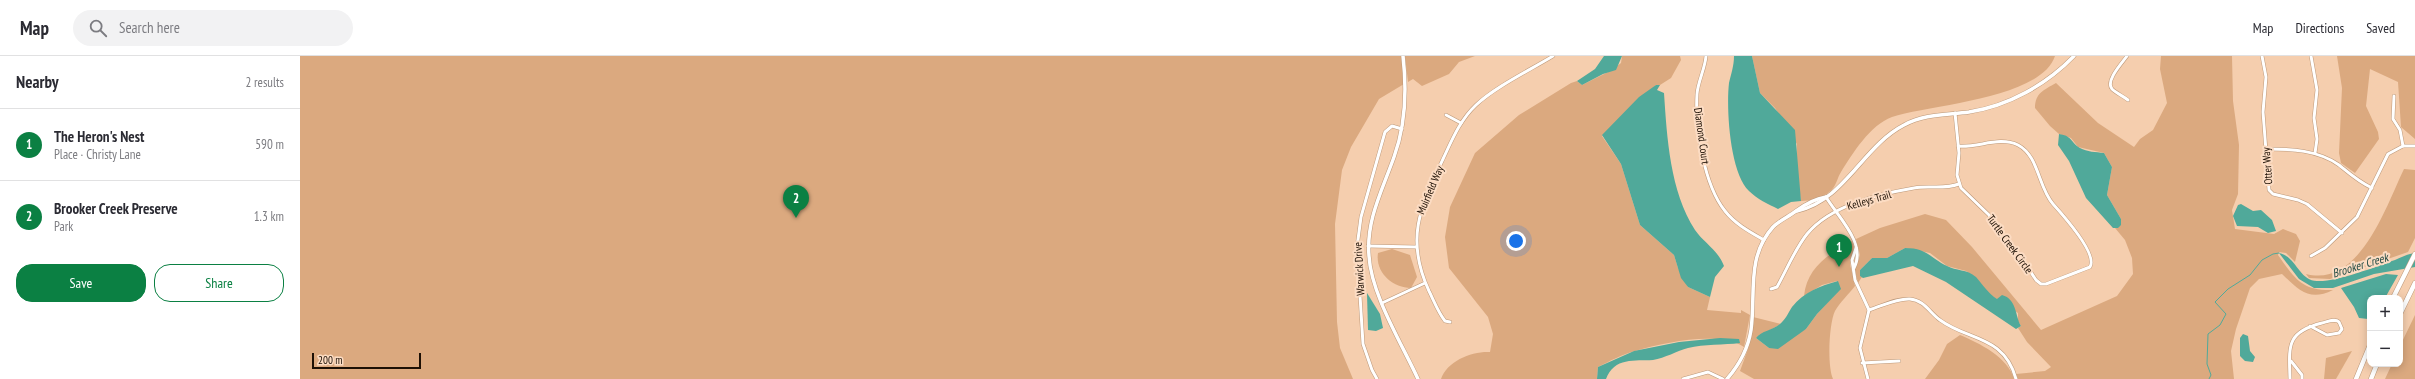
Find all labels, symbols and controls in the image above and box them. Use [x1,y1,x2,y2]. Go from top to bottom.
search box [73,10,353,46]
text: Map [20,16,49,40]
icon: search [87,17,109,39]
text: Search here [119,18,180,37]
text: Map [2253,19,2273,37]
text: Directions [2295,19,2344,37]
text: Saved [2366,19,2395,37]
text: Nearby [16,71,59,93]
text: 2 results [245,74,284,91]
street label: Diamond Court [1691,107,1713,165]
text: The Heron's Nest [54,127,144,146]
text: 1 [26,136,32,153]
text: 590 m [255,136,284,153]
text: Place · Christy Lane [54,146,141,163]
street label: Otter Way [2259,146,2275,185]
street label: Muirfield Way [1413,163,1447,216]
pin: 2 [783,185,809,218]
street label: Kelleys Trail [1845,187,1893,213]
text: Brooker Creek Preserve [54,199,178,218]
text: 2 [26,208,32,225]
text: 1.3 km [254,208,284,225]
street label: Turtle Creek Circle [1984,212,2036,276]
text: Park [54,218,73,235]
your location [1506,231,1526,251]
pin: 1 [1826,234,1852,267]
street label: Warwick Drive [1351,241,1367,296]
water label: Brooker Creek [2330,249,2391,281]
button: Save [16,264,146,302]
button: Share [154,264,284,302]
map controls [2367,295,2403,367]
button: + [2367,295,2403,331]
button: − [2367,331,2403,367]
scale bar [312,351,421,370]
text: 200 m [318,353,342,367]

